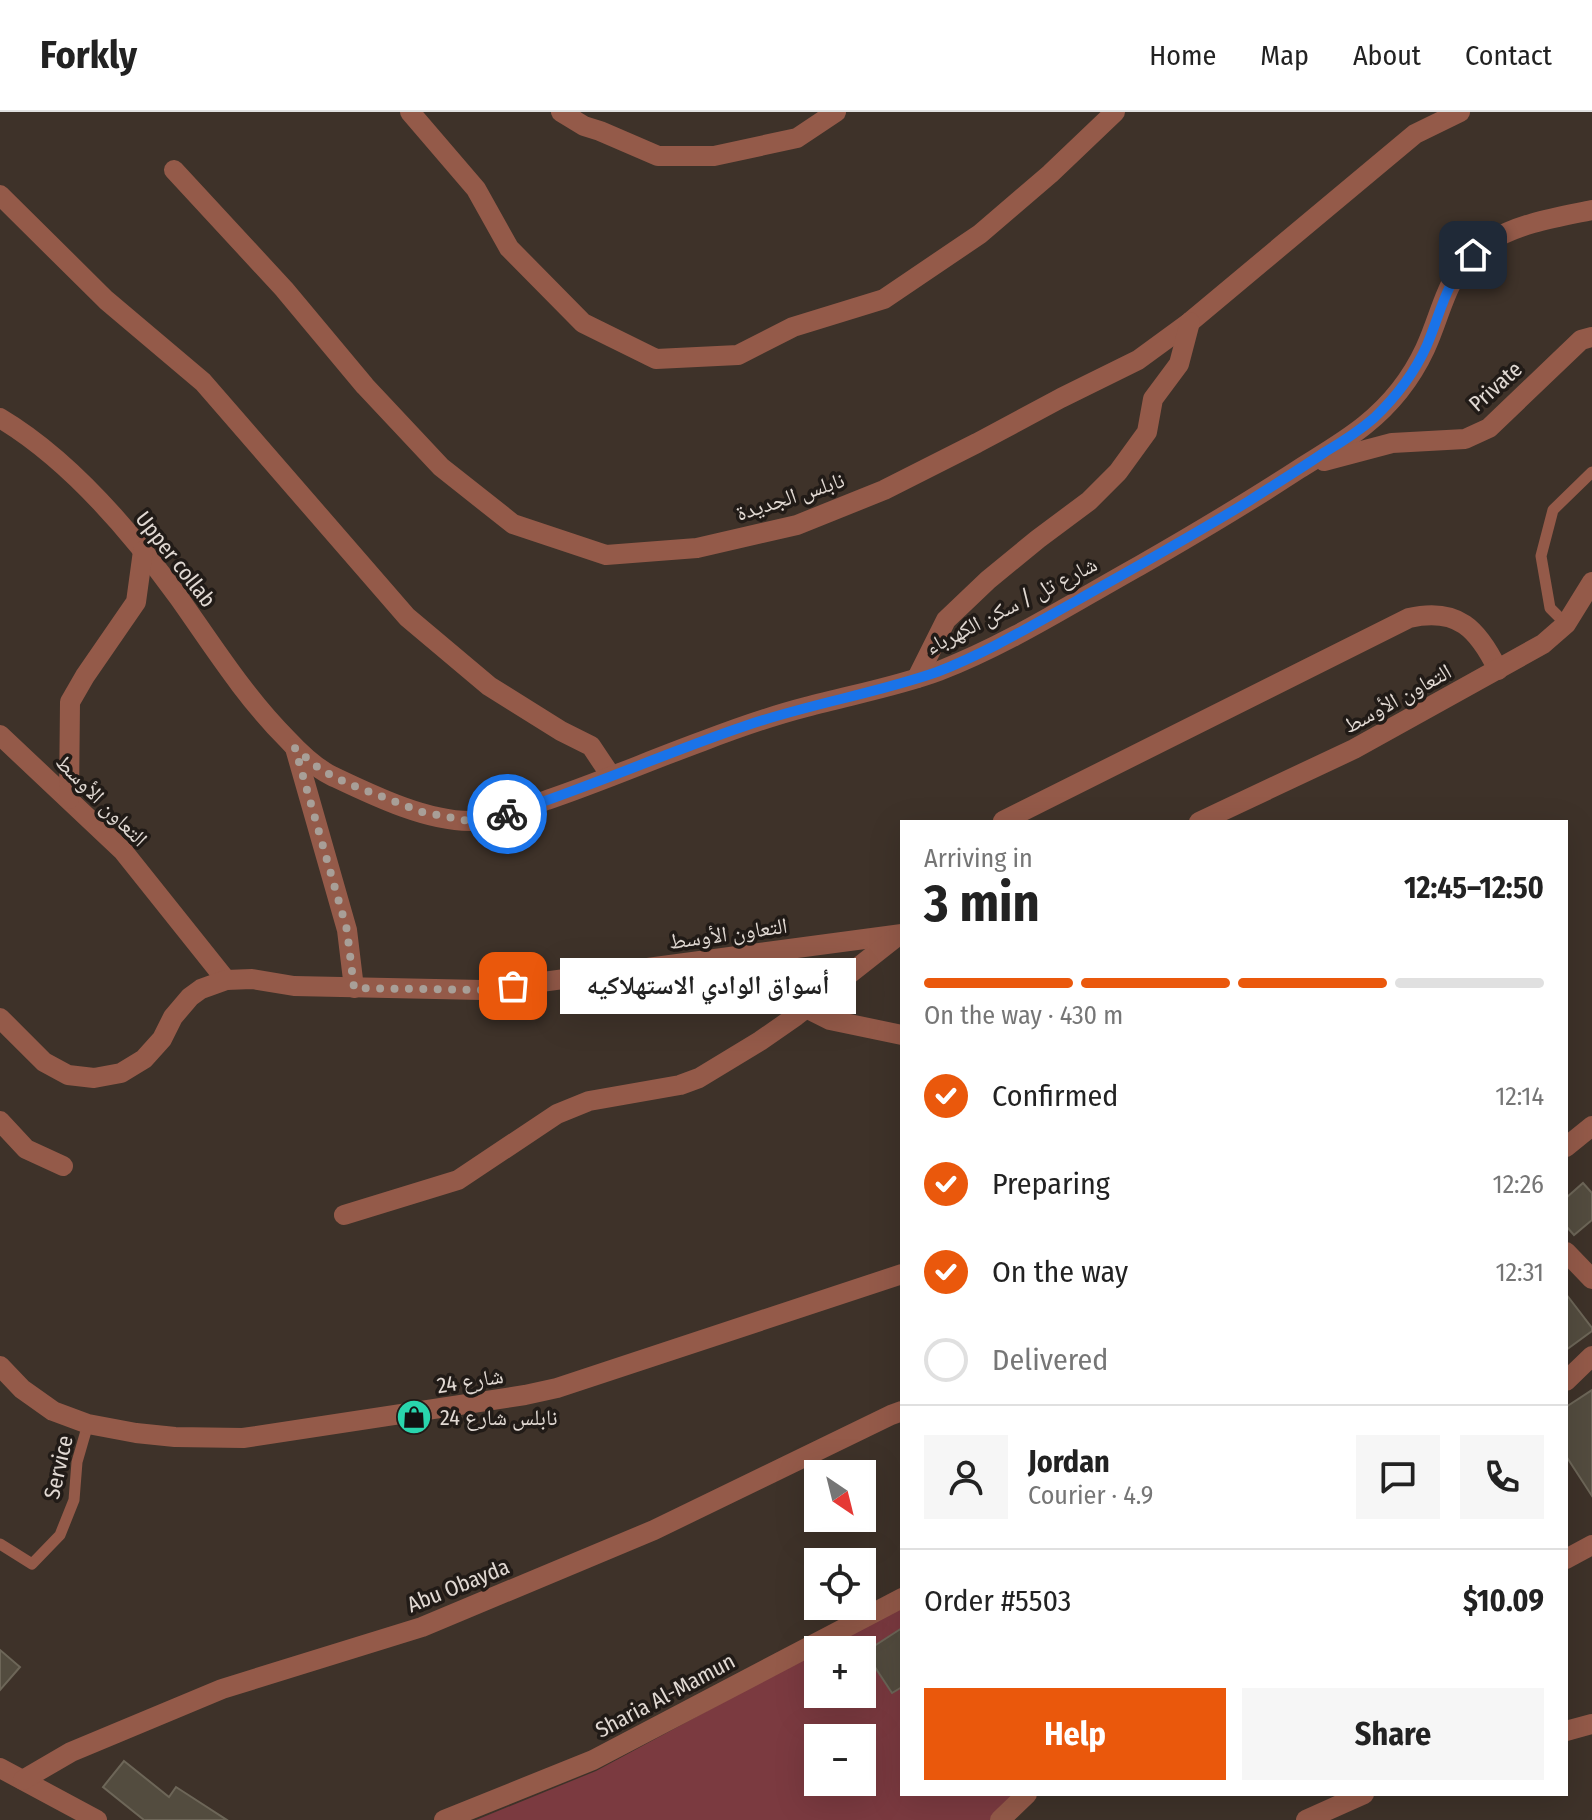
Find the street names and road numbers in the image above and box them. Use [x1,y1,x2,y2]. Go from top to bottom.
street label: Private [1463,355,1528,417]
street label: نابلس الجديدة [732,466,848,527]
street label: Upper collab [130,506,222,613]
street label: شارع تل / سكن الكهرباء [921,550,1102,660]
street label: التعاون الأوسط [1339,658,1456,739]
street label: التعاون الأوسط [50,749,153,852]
street label: التعاون الأوسط [667,912,789,955]
street label: شارع 24 [435,1362,505,1399]
street label: Service [38,1433,79,1502]
street label: Abu Obayda [403,1553,513,1618]
street label: Sharia Al-Mamun [591,1647,740,1744]

